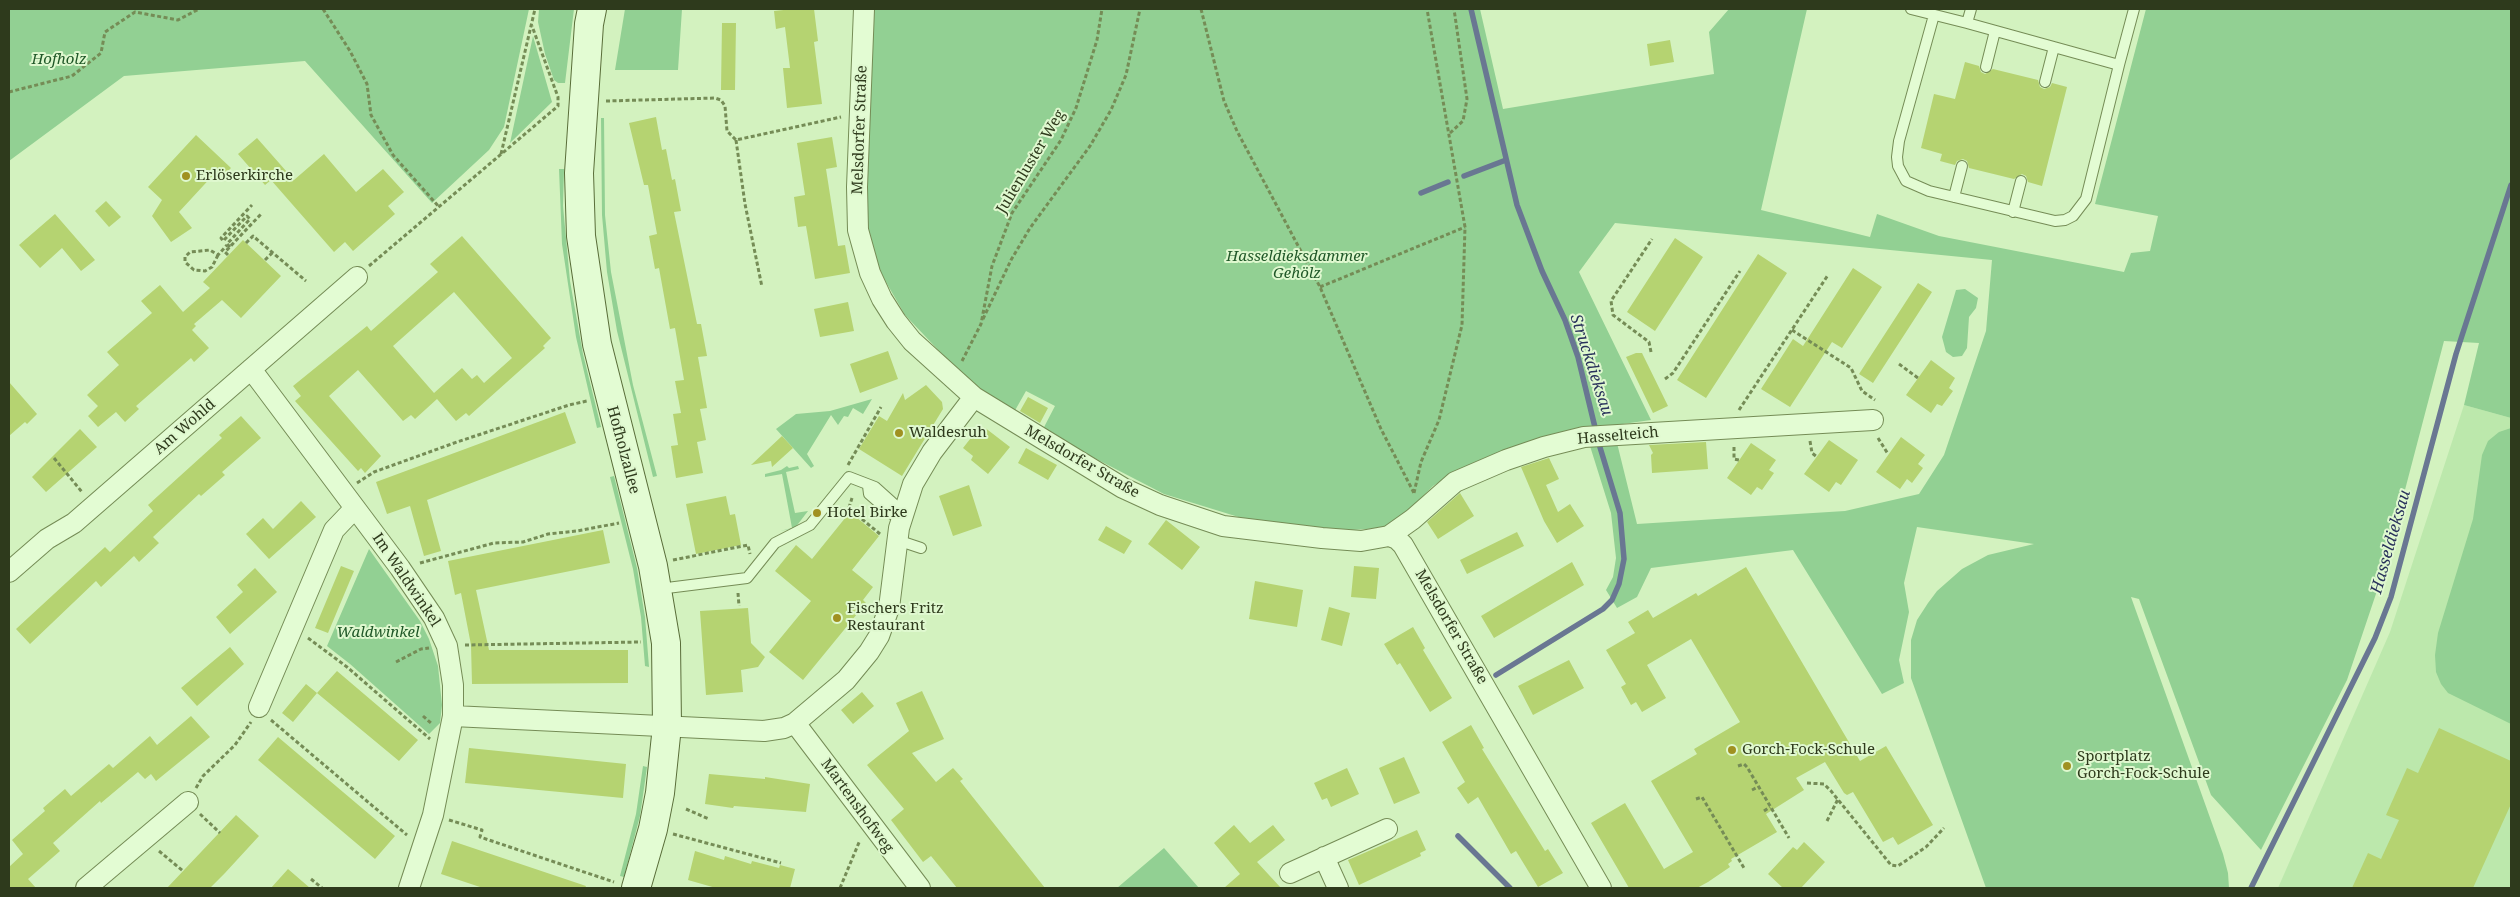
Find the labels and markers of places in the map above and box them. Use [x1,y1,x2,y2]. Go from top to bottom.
place label: Erlöserkirche [196,167,293,185]
marker: Erlöserkirche [180,170,192,182]
place label: Waldesruh [909,424,987,442]
marker: Waldesruh [893,427,905,439]
place label: Hotel Birke [827,504,908,522]
marker: Hotel Birke [811,507,823,519]
place label: Fischers Fritz Restaurant [847,600,944,635]
marker: Fischers Fritz Restaurant [831,612,843,624]
place label: Gorch-Fock-Schule [1742,741,1875,759]
marker: Gorch-Fock-Schule [1726,744,1738,756]
place label: Sportplatz Gorch-Fock-Schule [2077,748,2210,783]
marker: Sportplatz Gorch-Fock-Schule [2061,760,2073,772]

